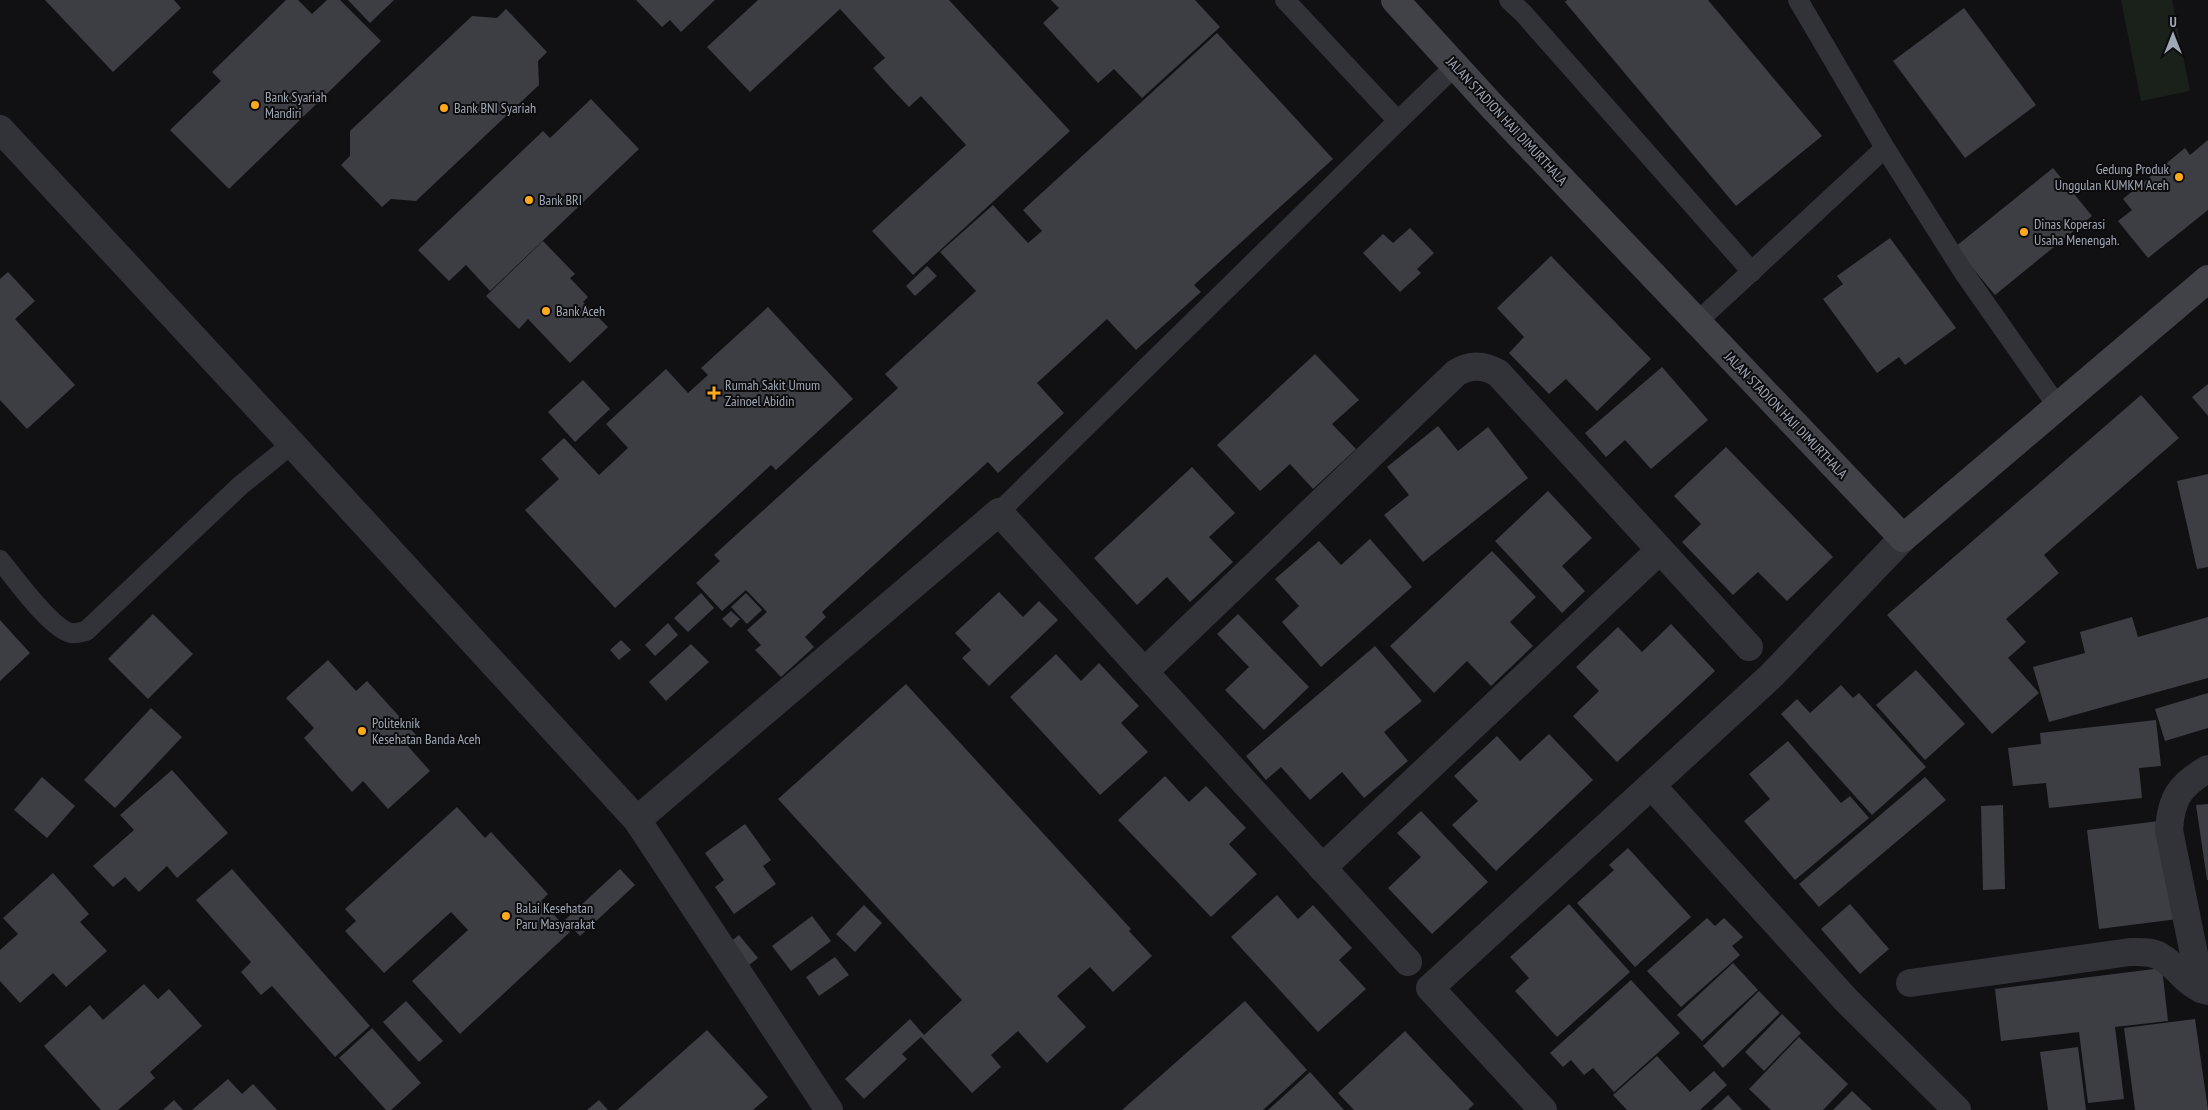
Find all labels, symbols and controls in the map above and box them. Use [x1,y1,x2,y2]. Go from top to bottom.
north arrow [2148,10,2198,60]
text: U [2169,13,2177,31]
street label: JALAN STADION HAJI DIMURTHALA [1442,52,1572,189]
place label: Bank Syariah Mandiri [265,88,327,122]
marker: Bank Syariah Mandiri [249,99,261,111]
place label: Bank BNI Syariah [454,99,536,117]
marker: Bank BNI Syariah [438,102,450,114]
place label: Gedung Produk Unggulan KUMKM Aceh [2055,160,2170,194]
marker: Gedung Produk Unggulan KUMKM Aceh [2173,171,2185,183]
place label: Bank BRI [539,191,582,209]
marker: Bank BRI [523,194,535,206]
place label: Dinas Koperasi Usaha Menengah. [2034,215,2119,249]
marker: Dinas Koperasi Usaha Menengah. [2018,226,2030,238]
place label: Bank Aceh [556,302,605,320]
marker: Bank Aceh [540,305,552,317]
street label: JALAN STADION HAJI DIMURTHALA [1720,347,1852,482]
place label: Rumah Sakit Umum Zainoel Abidin [725,376,820,410]
marker: Rumah Sakit Umum Zainoel Abidin [707,386,721,400]
place label: Politeknik Kesehatan Banda Aceh [372,714,481,748]
marker: Politeknik Kesehatan Banda Aceh [356,725,368,737]
place label: Balai Kesehatan Paru Masyarakat [516,899,595,933]
marker: Balai Kesehatan Paru Masyarakat [500,910,512,922]

